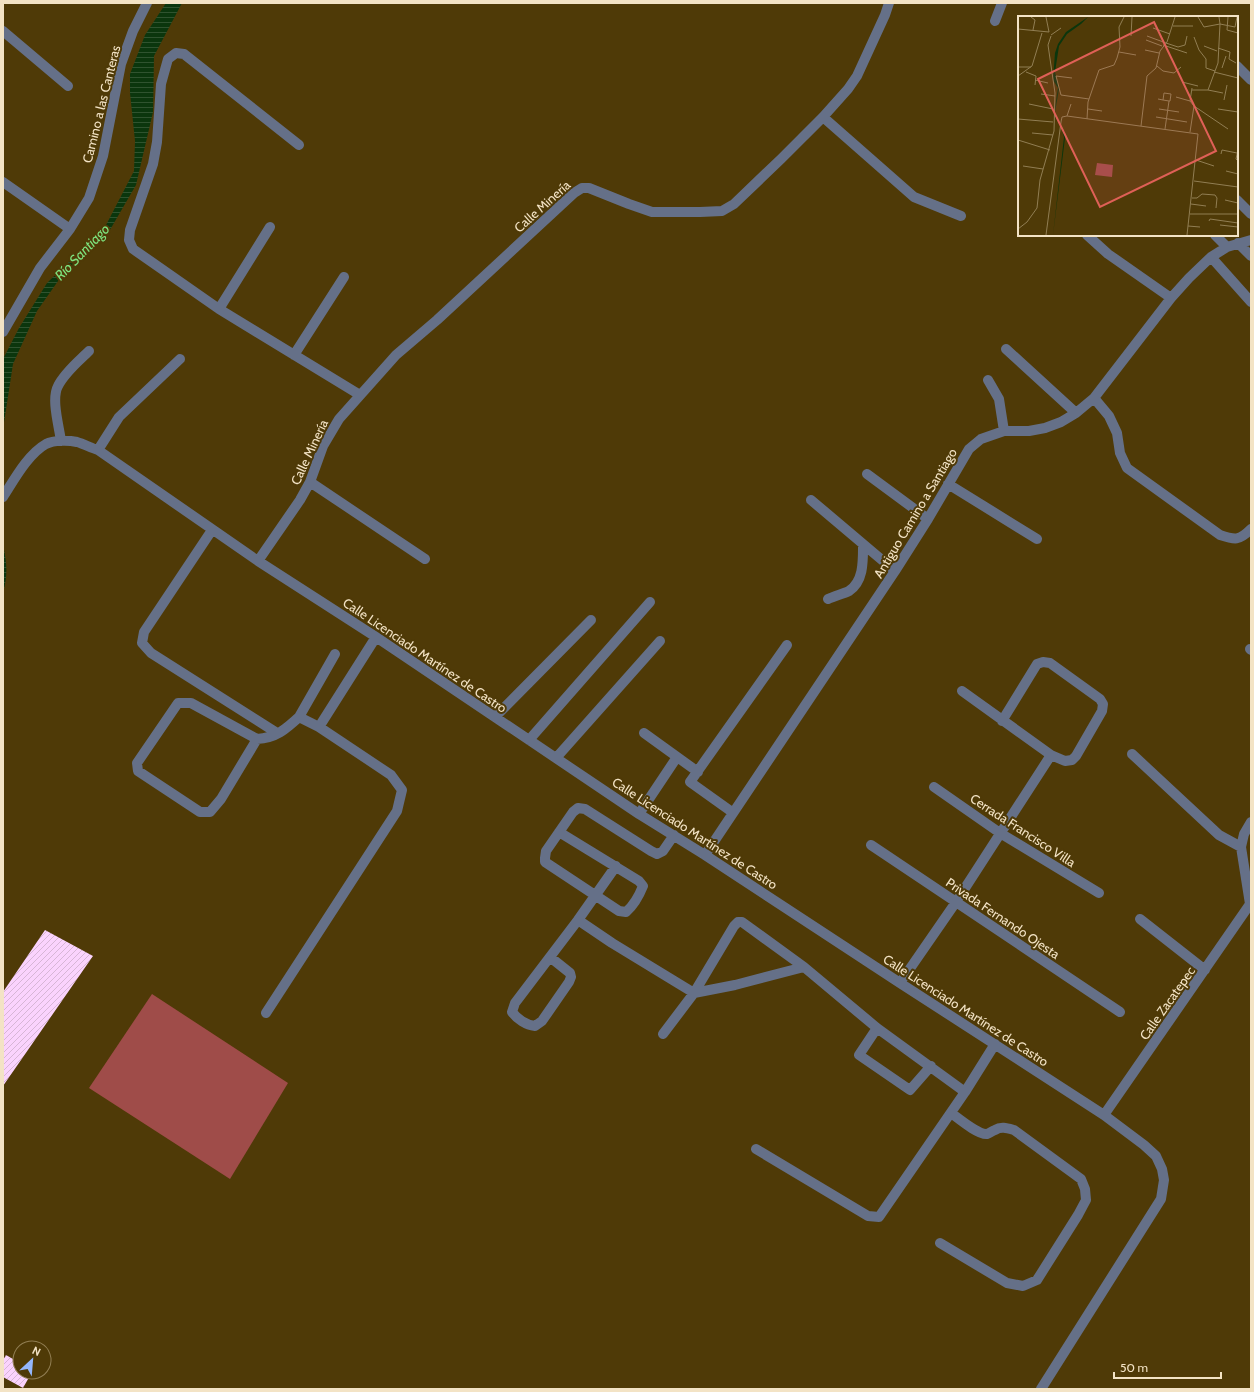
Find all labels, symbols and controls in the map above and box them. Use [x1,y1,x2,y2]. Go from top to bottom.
inset map [1018,16,1238,236]
street label: Camino a las Canteras [79,43,123,164]
street label: Calle Minería [511,176,574,235]
water label: Río Santiago [51,220,113,284]
street label: Calle Minería [287,416,331,487]
street label: Antiguo Camino a Santiago [870,445,960,581]
street label: Calle Licenciado Martínez de Castro [340,594,510,716]
street label: Calle Licenciado Martínez de Castro [609,773,781,893]
street label: Cerrada Francisco Villa [967,790,1079,870]
street label: Privada Fernando Ojesta [943,874,1063,963]
street label: Calle Licenciado Martínez de Castro [880,950,1052,1070]
street label: Calle Zacatepec [1136,963,1198,1043]
north arrow [12,1340,52,1380]
text: N [30,1343,43,1359]
scale bar [1114,1354,1221,1380]
text: 50 m [1120,1360,1148,1375]

